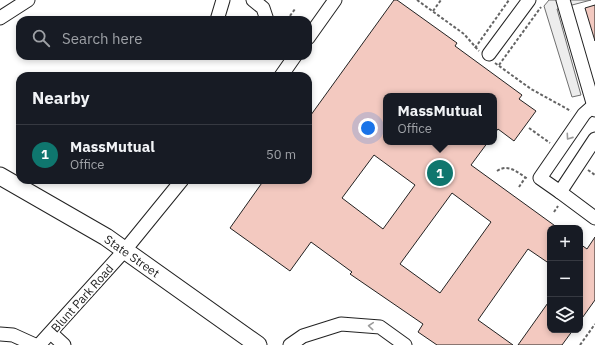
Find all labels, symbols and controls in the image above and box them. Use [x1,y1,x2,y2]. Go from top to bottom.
search box [16,16,312,60]
icon: search [30,27,52,49]
text: Search here [62,29,142,48]
text: Nearby [32,87,90,109]
popup [383,93,497,145]
text: MassMutual [398,101,482,120]
your location [358,118,378,138]
text: Office [398,120,432,137]
one-way arrow [567,132,574,139]
text: MassMutual [70,137,155,156]
text: 1 [41,146,49,163]
text: 50 m [266,146,296,163]
text: Office [70,156,104,173]
pin: 1 [427,158,453,188]
map controls [547,225,583,333]
button: + [547,225,583,261]
street label: State Street [101,231,163,281]
street label: Blunt Park Road [47,261,117,335]
button: − [547,261,583,297]
button: layers [547,297,583,333]
one-way arrow [368,322,374,331]

